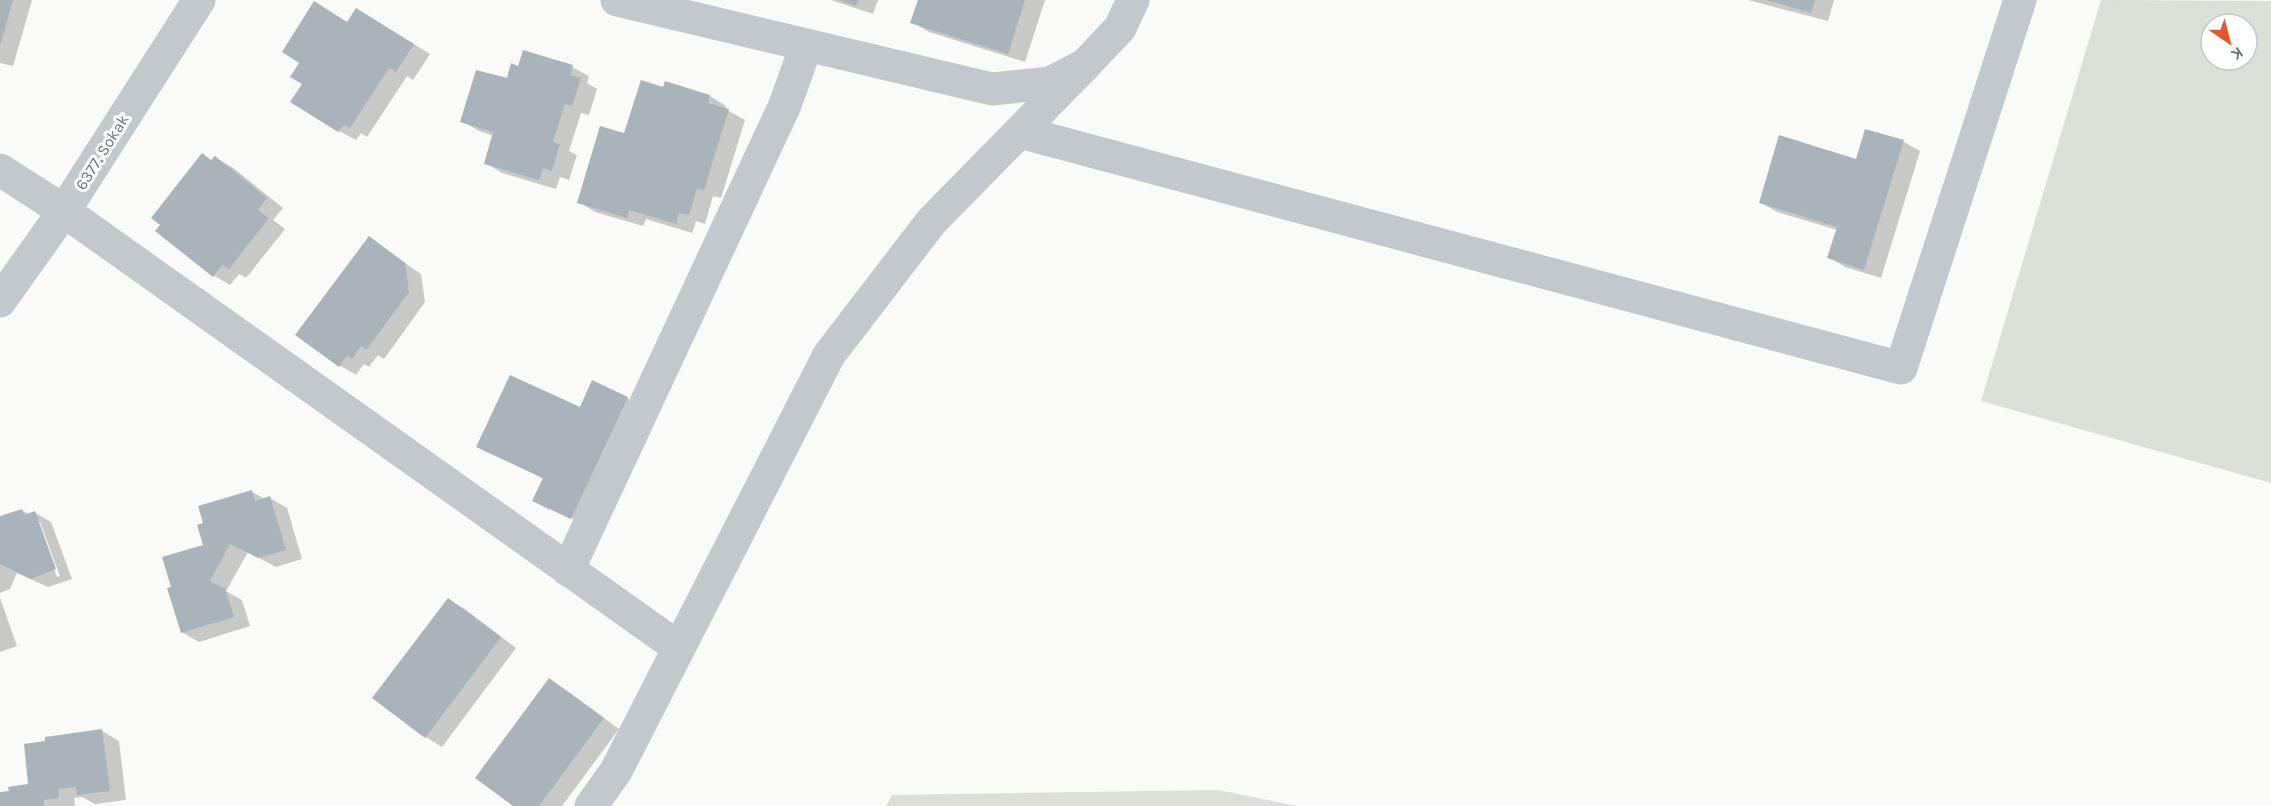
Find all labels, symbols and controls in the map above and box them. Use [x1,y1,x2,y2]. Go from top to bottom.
north arrow [2199,12,2259,72]
text: K [2227,43,2247,65]
street label: 6377. Sokak [71,111,133,193]

